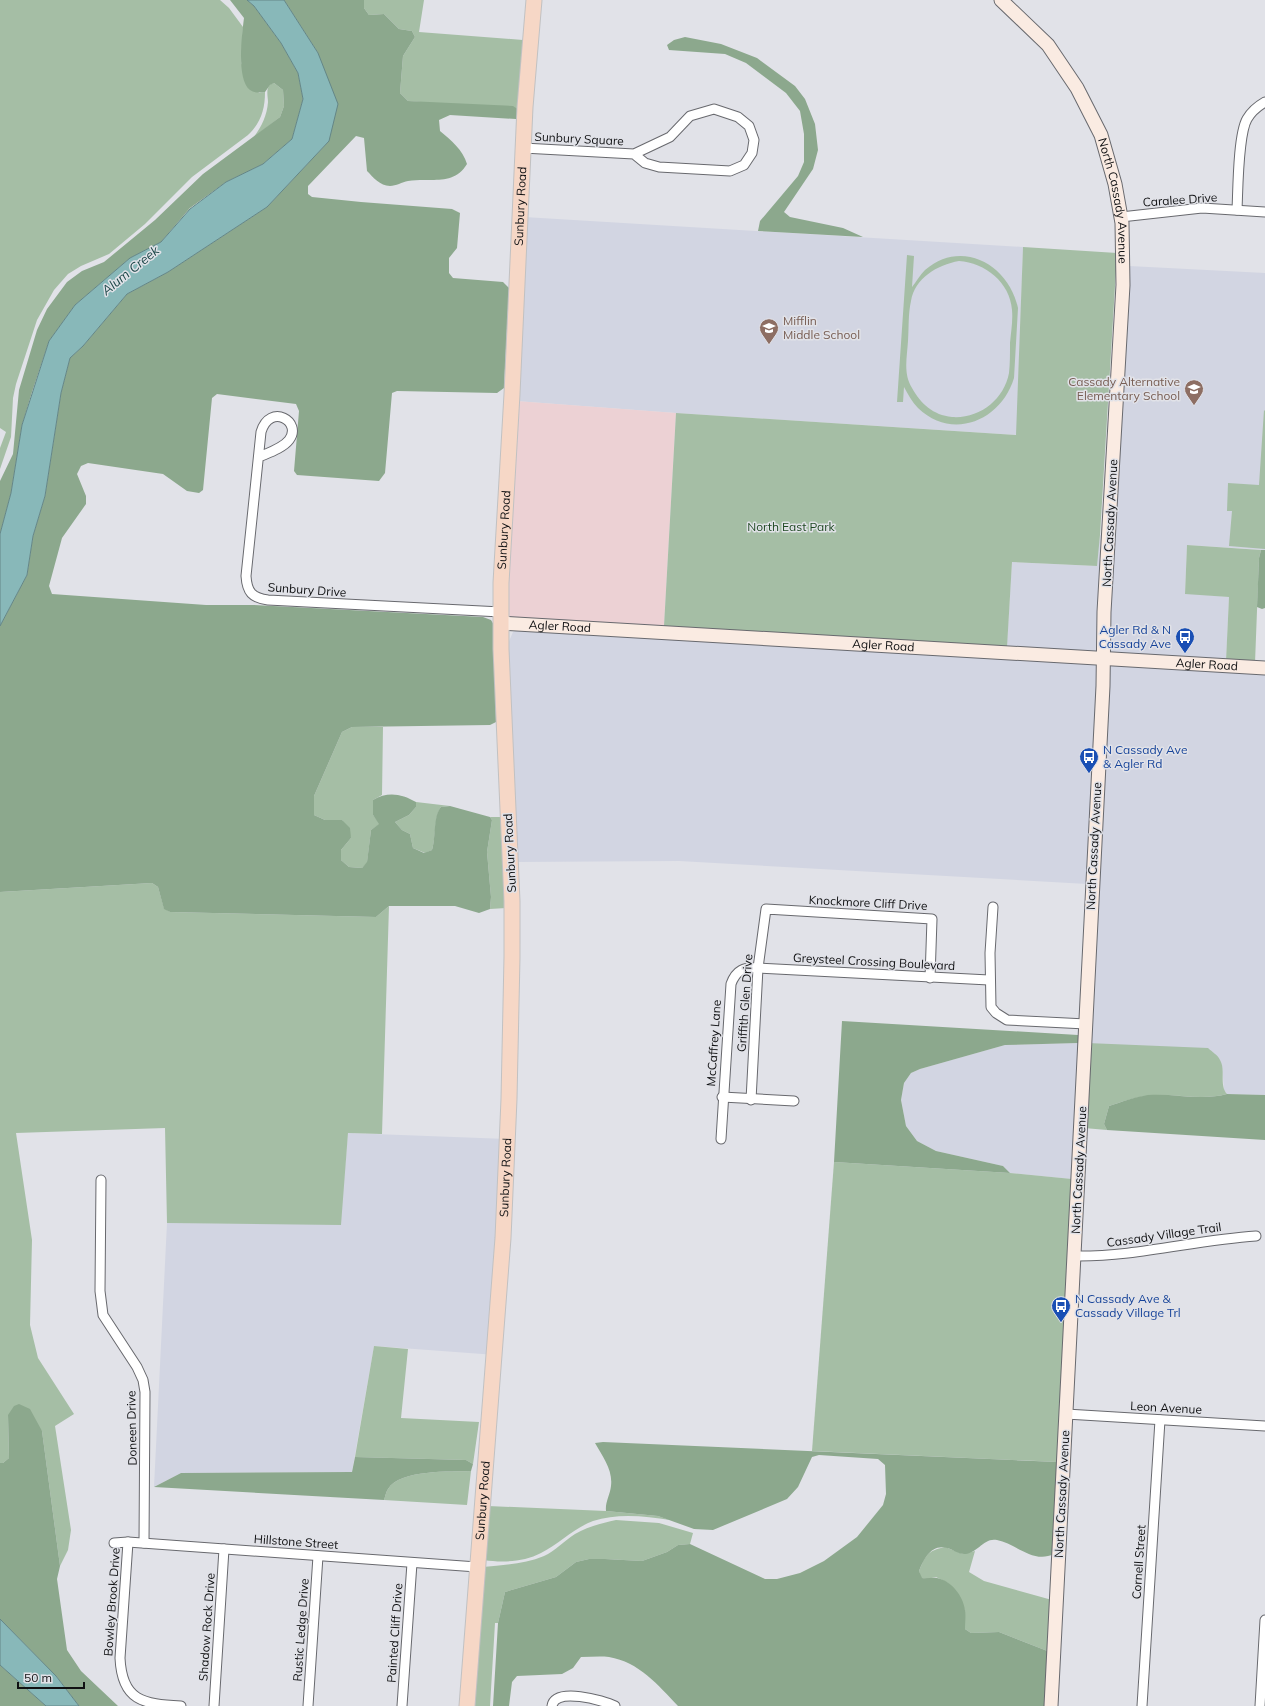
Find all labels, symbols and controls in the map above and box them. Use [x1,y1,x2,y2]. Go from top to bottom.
street label: Sunbury Square [534,129,624,148]
street label: North Cassady Avenue [1095,136,1131,264]
street label: Sunbury Road [511,166,529,246]
street label: Caralee Drive [1142,189,1218,210]
water label: Alum Creek [97,242,162,299]
place label: Mifflin Middle School [783,313,860,342]
school or university icon: Mifflin Middle School [758,317,780,345]
place label: Cassady Alternative Elementary School [1068,374,1180,403]
school or university icon: Cassady Alternative Elementary School [1183,378,1205,406]
street label: North Cassady Avenue [1099,459,1120,587]
street label: Sunbury Road [494,490,513,570]
park label: North East Park [747,519,836,534]
street label: Sunbury Drive [267,579,347,600]
street label: Agler Road [528,617,591,635]
place label: Agler Rd & N Cassady Ave [1099,622,1171,651]
bus stop icon: Agler Rd & N Cassady Ave [1174,626,1196,654]
street label: Agler Road [852,636,915,654]
street label: Agler Road [1175,655,1238,673]
place label: N Cassady Ave & Agler Rd [1103,742,1187,771]
bus stop icon: N Cassady Ave & Agler Rd [1078,746,1100,774]
street label: North Cassady Avenue [1083,782,1104,910]
street label: Sunbury Road [500,813,519,893]
street label: Knockmore Cliff Drive [808,892,928,913]
street label: Greysteel Crossing Boulevard [792,950,956,973]
street label: Griffith Glen Drive [734,953,755,1053]
street label: McCaffrey Lane [703,999,724,1087]
street label: North Cassady Avenue [1068,1106,1089,1234]
street label: Sunbury Road [496,1137,514,1217]
street label: Cassady Village Trail [1106,1219,1222,1250]
place label: N Cassady Ave & Cassady Village Trl [1075,1291,1181,1320]
bus stop icon: N Cassady Ave & Cassady Village Trl [1050,1295,1072,1323]
street label: Doneen Drive [123,1390,140,1466]
street label: Leon Avenue [1130,1398,1202,1417]
street label: North Cassady Avenue [1051,1430,1072,1558]
street label: Sunbury Road [472,1460,493,1541]
street label: Cornell Street [1128,1524,1149,1600]
street label: Hillstone Street [253,1531,339,1552]
street label: Bowley Brook Drive [100,1547,123,1657]
street label: Shadow Rock Drive [195,1572,218,1682]
street label: Rustic Ledge Drive [289,1578,312,1682]
street label: Painted Cliff Drive [384,1583,405,1683]
scale bar [18,1664,84,1690]
text: 50 m [24,1670,52,1685]

